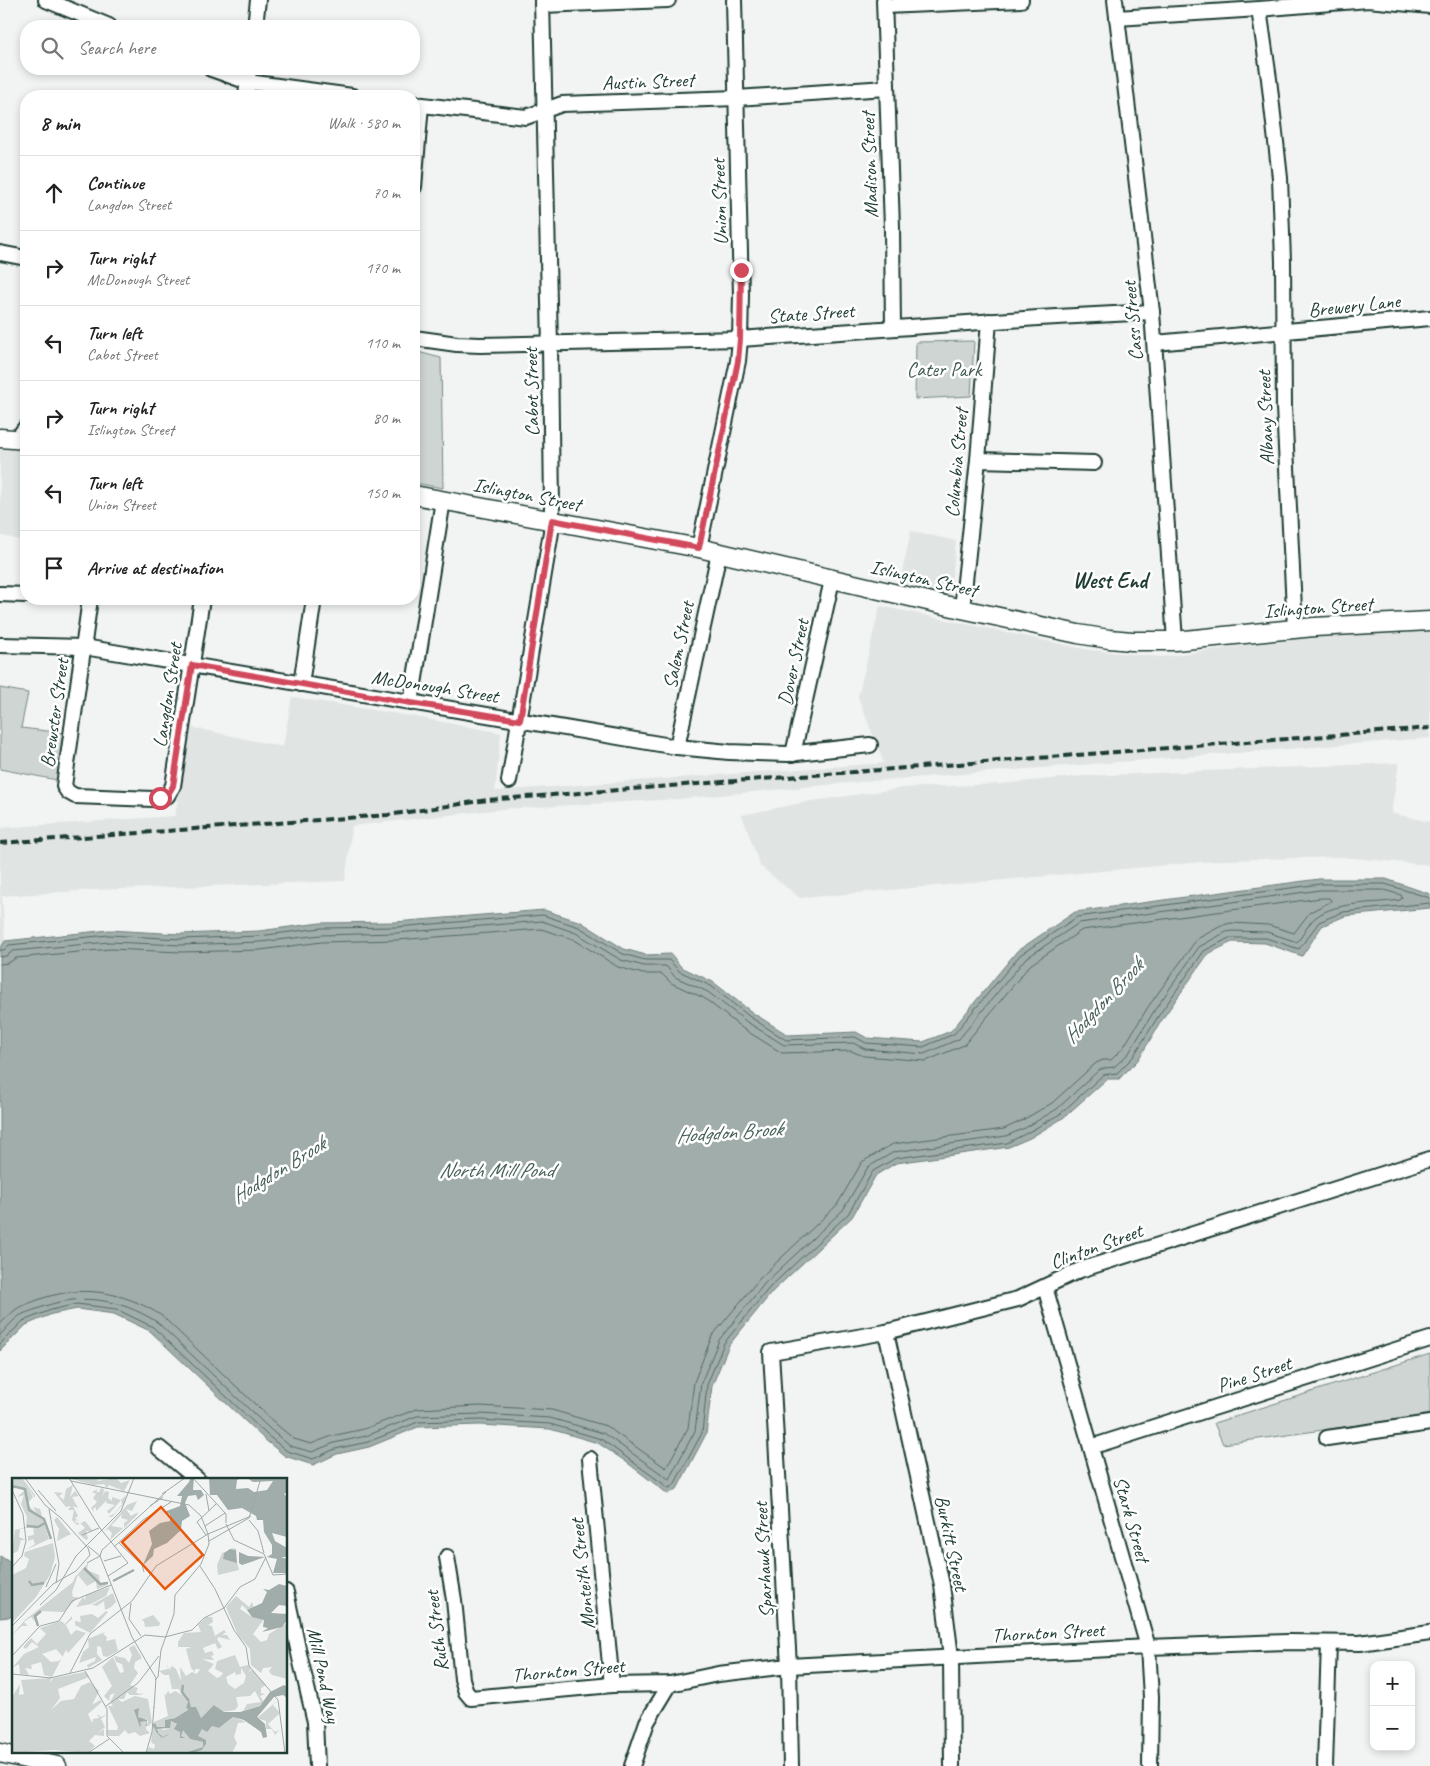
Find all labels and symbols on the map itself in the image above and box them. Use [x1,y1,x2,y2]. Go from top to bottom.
street label: Austin Street [602,67,698,96]
street label: Madison Street [855,108,884,218]
street label: Union Street [705,156,734,246]
route end [730,259,753,282]
street label: Cass Street [1116,278,1148,362]
street label: Brewery Lane [1307,288,1403,323]
street label: State Street [767,298,857,329]
street label: Cabot Street [518,345,545,436]
park label: Cater Park [907,357,983,382]
street label: Albany Street [1251,368,1280,466]
street label: Columbia Street [939,404,974,518]
street label: Islington Street [471,472,586,518]
street label: Islington Street [868,554,983,604]
district label: West End [1073,567,1151,595]
street label: Islington Street [1263,591,1377,624]
street label: Salem Street [657,597,700,691]
street label: Dover Street [772,615,815,707]
street label: Langdon Street [147,639,188,749]
street label: Brewster Street [34,655,75,769]
street label: McDonough Street [370,664,502,709]
route start [149,787,172,810]
water label: Hodgdon Brook [1057,950,1152,1049]
water label: Hodgdon Brook [675,1115,787,1149]
water label: Hodgdon Brook [226,1129,334,1209]
water label: North Mill Pond [439,1157,560,1183]
street label: Clinton Street [1047,1217,1148,1275]
street label: Pine Street [1214,1350,1297,1398]
street label: Stark Street [1107,1473,1157,1568]
inset map [12,1478,288,1754]
street label: Burkitt Street [929,1493,974,1596]
street label: Sparhawk Street [748,1499,779,1619]
street label: Monteith Street [564,1515,601,1631]
street label: Ruth Street [419,1587,454,1673]
street label: Thornton Street [991,1617,1107,1648]
street label: Mill Pond Way [301,1625,346,1726]
street label: Thornton Street [511,1653,628,1688]

